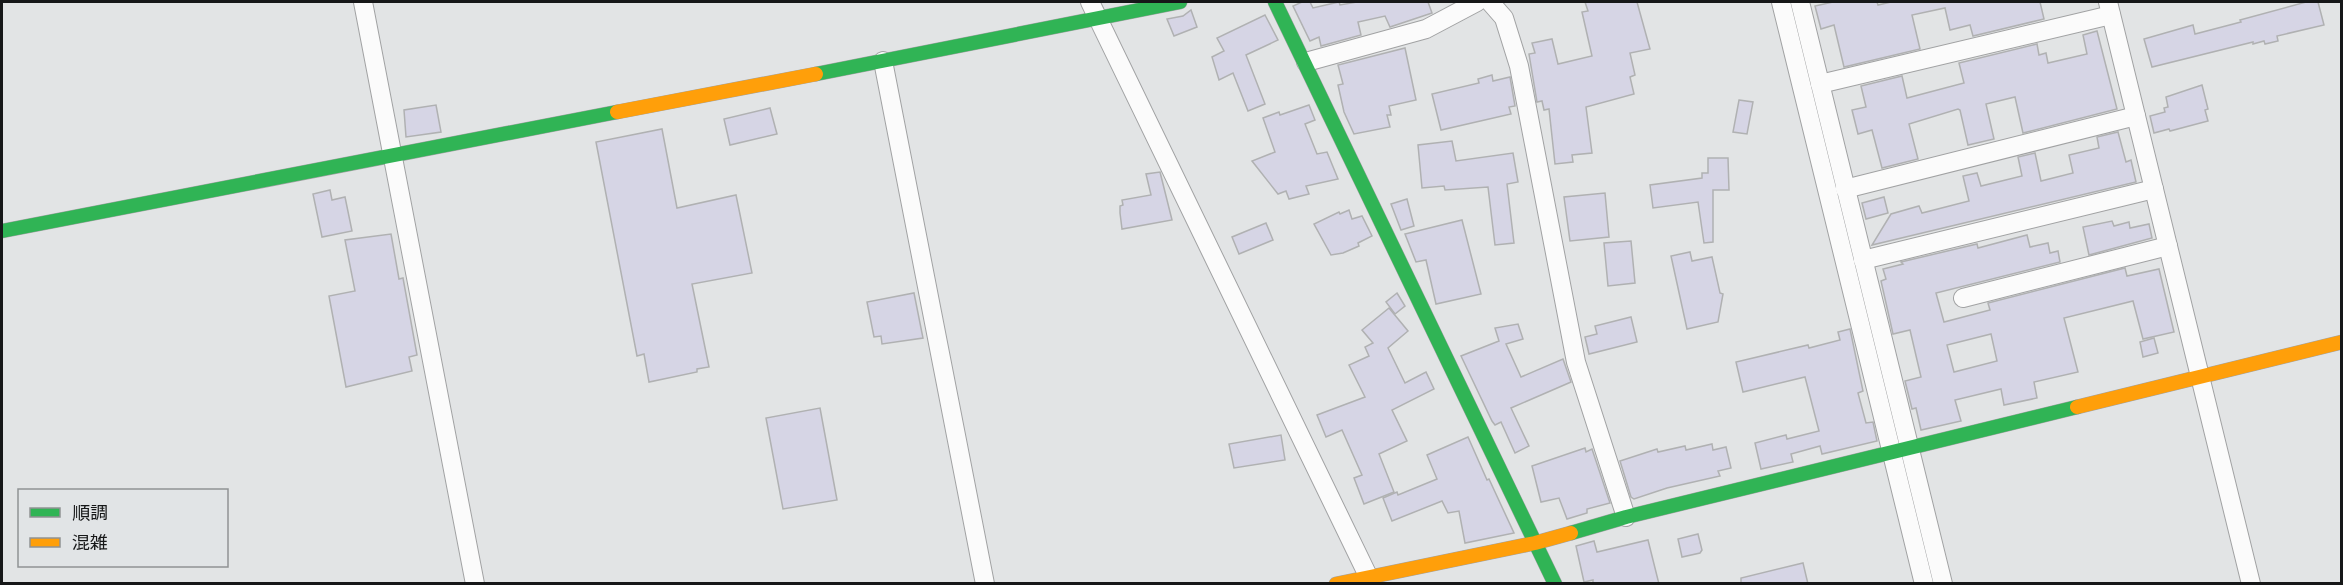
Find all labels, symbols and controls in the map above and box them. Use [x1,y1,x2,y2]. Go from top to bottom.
legend [18,489,228,567]
text: 順調 [72,501,108,524]
text: 混雑 [72,531,108,554]

